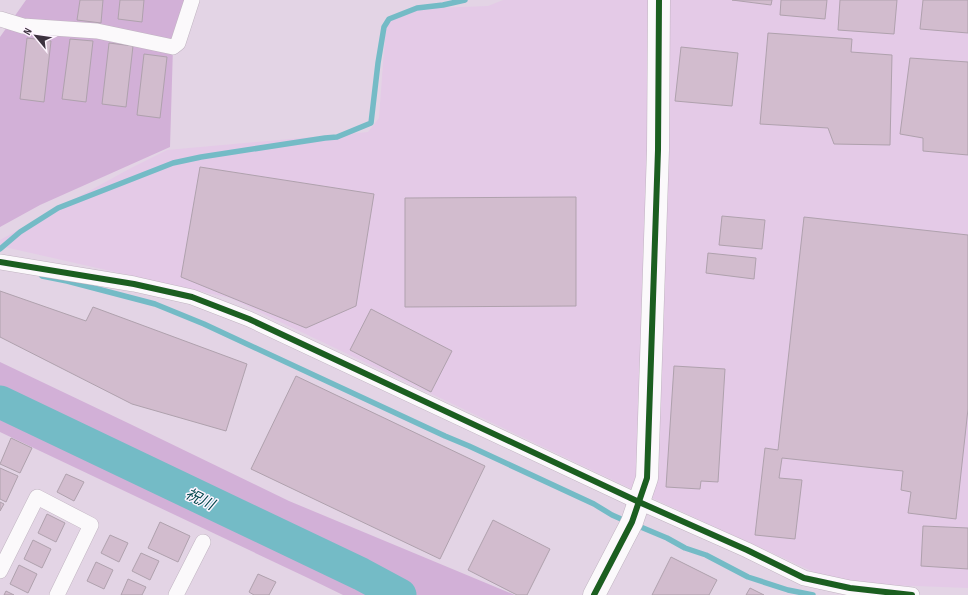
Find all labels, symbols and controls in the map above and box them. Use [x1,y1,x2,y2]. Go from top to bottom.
north arrow [16,16,56,56]
text: N [21,26,35,37]
water label: 祝川 [182,484,219,515]

